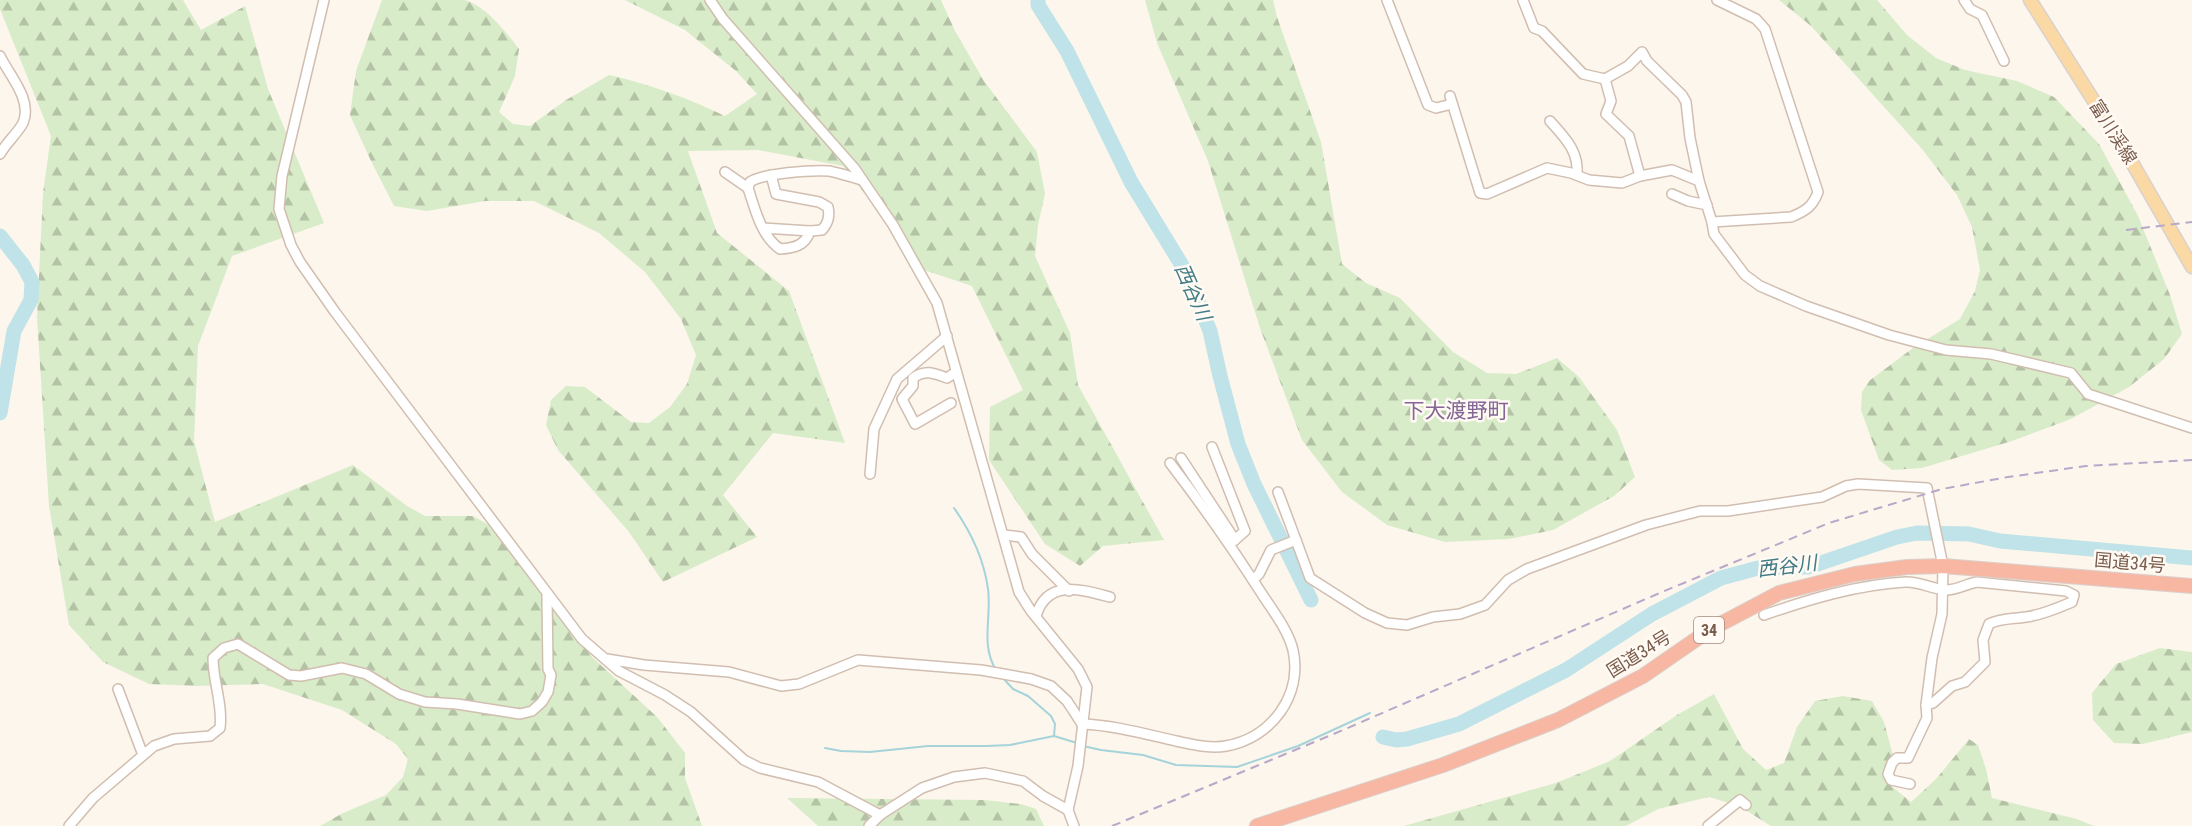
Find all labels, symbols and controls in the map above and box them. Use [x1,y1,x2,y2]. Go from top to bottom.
street label: 富川渓線 [2085,96,2141,168]
water label: 西谷川 [1170,260,1217,326]
district label: 下大渡野町 [1404,399,1509,423]
street label: 国道34号 [2093,549,2167,576]
water label: 西谷川 [1756,550,1820,582]
road number: 34 [1694,617,1724,643]
street label: 国道34号 [1603,626,1675,681]

